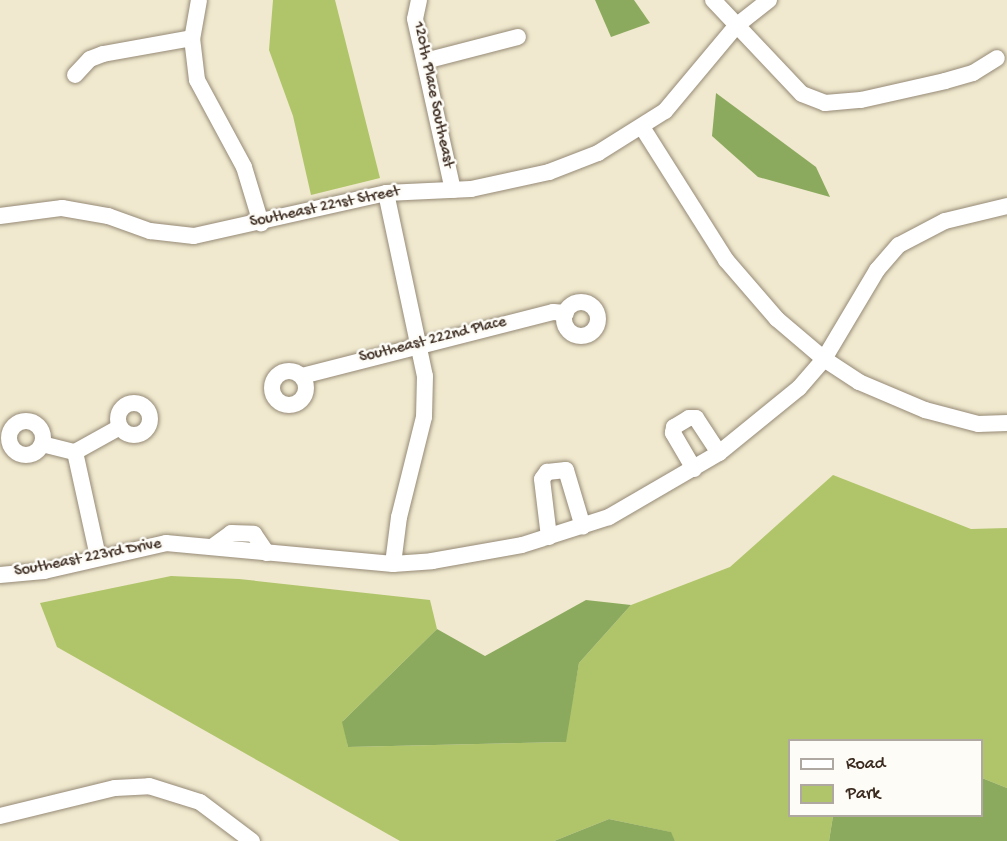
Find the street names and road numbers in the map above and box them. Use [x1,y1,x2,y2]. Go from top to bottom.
street label: 120th Place Southeast [407,20,457,170]
street label: Southeast 221st Street [248,183,402,233]
street label: Southeast 222nd Place [357,313,509,369]
street label: Southeast 223rd Drive [13,535,163,583]

